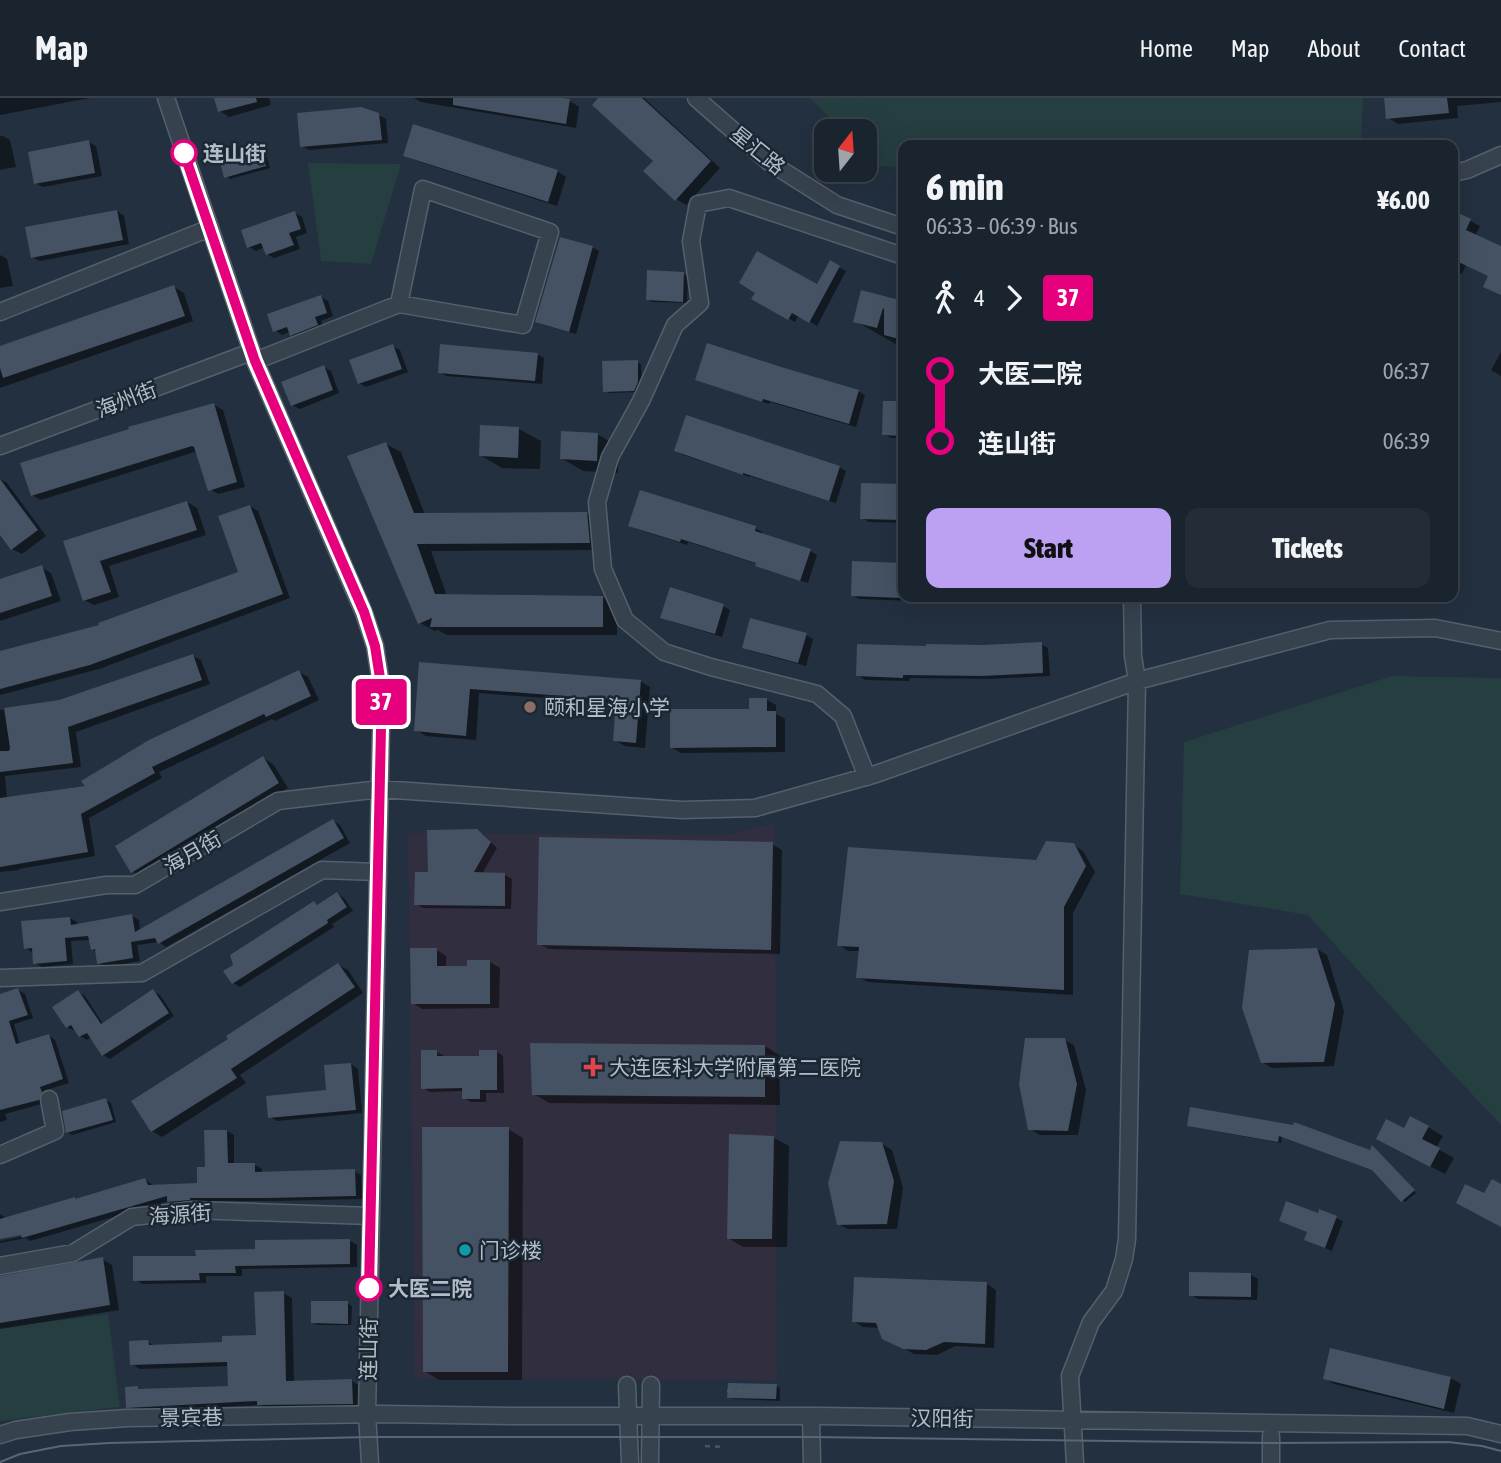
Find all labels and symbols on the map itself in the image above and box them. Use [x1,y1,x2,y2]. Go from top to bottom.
north arrow [814,119,877,182]
street label: 星汇路 [726,121,790,179]
marker: 连山街 [171,140,197,166]
place label: 连山街 [203,141,266,165]
street label: 海州街 [92,377,160,421]
line badge: 37 [350,679,412,725]
place label: 颐和星海小学 [544,695,670,719]
marker: 颐和星海小学 [522,699,538,715]
street label: 海月街 [159,826,225,878]
place label: 大连医科大学附属第二医院 [609,1055,861,1079]
marker: 大连医科大学附属第二医院 [583,1057,603,1077]
street label: 海源街 [148,1200,212,1228]
place label: 门诊楼 [479,1238,542,1262]
marker: 门诊楼 [457,1242,473,1258]
marker: 大医二院 [356,1275,382,1301]
place label: 大医二院 [388,1276,472,1300]
street label: 连山街 [355,1317,381,1381]
street label: 景宾巷 [159,1404,223,1430]
street label: 汉阳街 [910,1405,974,1431]

